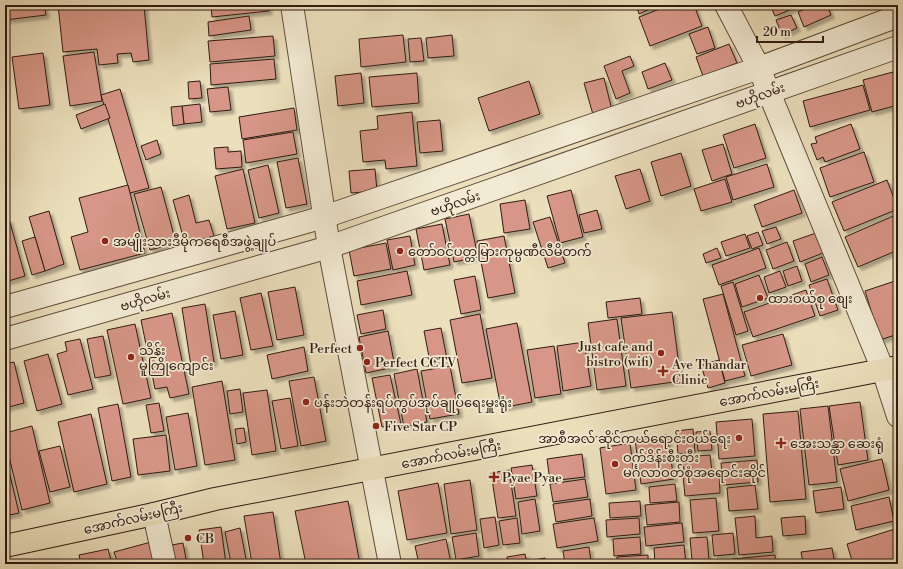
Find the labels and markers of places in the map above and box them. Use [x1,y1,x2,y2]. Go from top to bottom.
place label: အမျိုးသားဒီမိုကရေစီအဖွဲ့ချုပ် [113,233,277,252]
marker: အမျိုးသားဒီမိုကရေစီအဖွဲ့ချုပ် [100,236,110,246]
place label: တော်ဝင်ပတ္တမြားကုမ္ပဏီလီမိတက် [408,243,592,262]
marker: တော်ဝင်ပတ္တမြားကုမ္ပဏီလီမိတက် [395,246,405,256]
place label: ထားဝယ်စု စျေး [768,290,853,309]
marker: ထားဝယ်စု စျေး [755,293,765,303]
place label: Just cafe and bistro (wifi) [577,339,654,370]
place label: Perfect [309,341,352,357]
place label: သိန်း မူကြိုကျောင်း [139,342,214,376]
marker: Perfect [355,343,365,353]
marker: Just cafe and bistro (wifi) [656,348,666,358]
marker: သိန်း မူကြိုကျောင်း [126,352,136,362]
place label: Perfect CCTV [375,355,457,371]
marker: Perfect CCTV [362,357,372,367]
place label: Aye Thandar Clinic [671,357,746,388]
marker: Aye Thandar Clinic [657,365,669,377]
place label: ပန်းဘဲတန်းရပ်ကွပ်အုပ်ချုပ်ရေးမှူးရုံး [314,394,512,413]
marker: ပန်းဘဲတန်းရပ်ကွပ်အုပ်ချုပ်ရေးမှူးရုံး [301,397,311,407]
place label: Five Star CP [384,419,457,435]
marker: Five Star CP [371,421,381,431]
place label: အာစီအလ် ဆိုင်ကယ်ရောင်းဝယ်ရေး [538,430,731,449]
marker: အာစီအလ် ဆိုင်ကယ်ရောင်းဝယ်ရေး [734,433,744,443]
place label: အေးသန္တာ ဆေးရုံ [790,436,884,454]
marker: အေးသန္တာ ဆေးရုံ [775,437,787,449]
place label: ဝက်ဒိန်းစီးတီး မင်္ဂလာဝတ်စုံအရောင်းဆိုင် [623,449,766,483]
marker: ဝက်ဒိန်းစီးတီး မင်္ဂလာဝတ်စုံအရောင်းဆိုင် [610,459,620,469]
place label: Pyae Pyae [502,470,562,486]
marker: Pyae Pyae [489,472,499,482]
place label: CB [196,531,214,547]
marker: CB [183,533,193,543]

